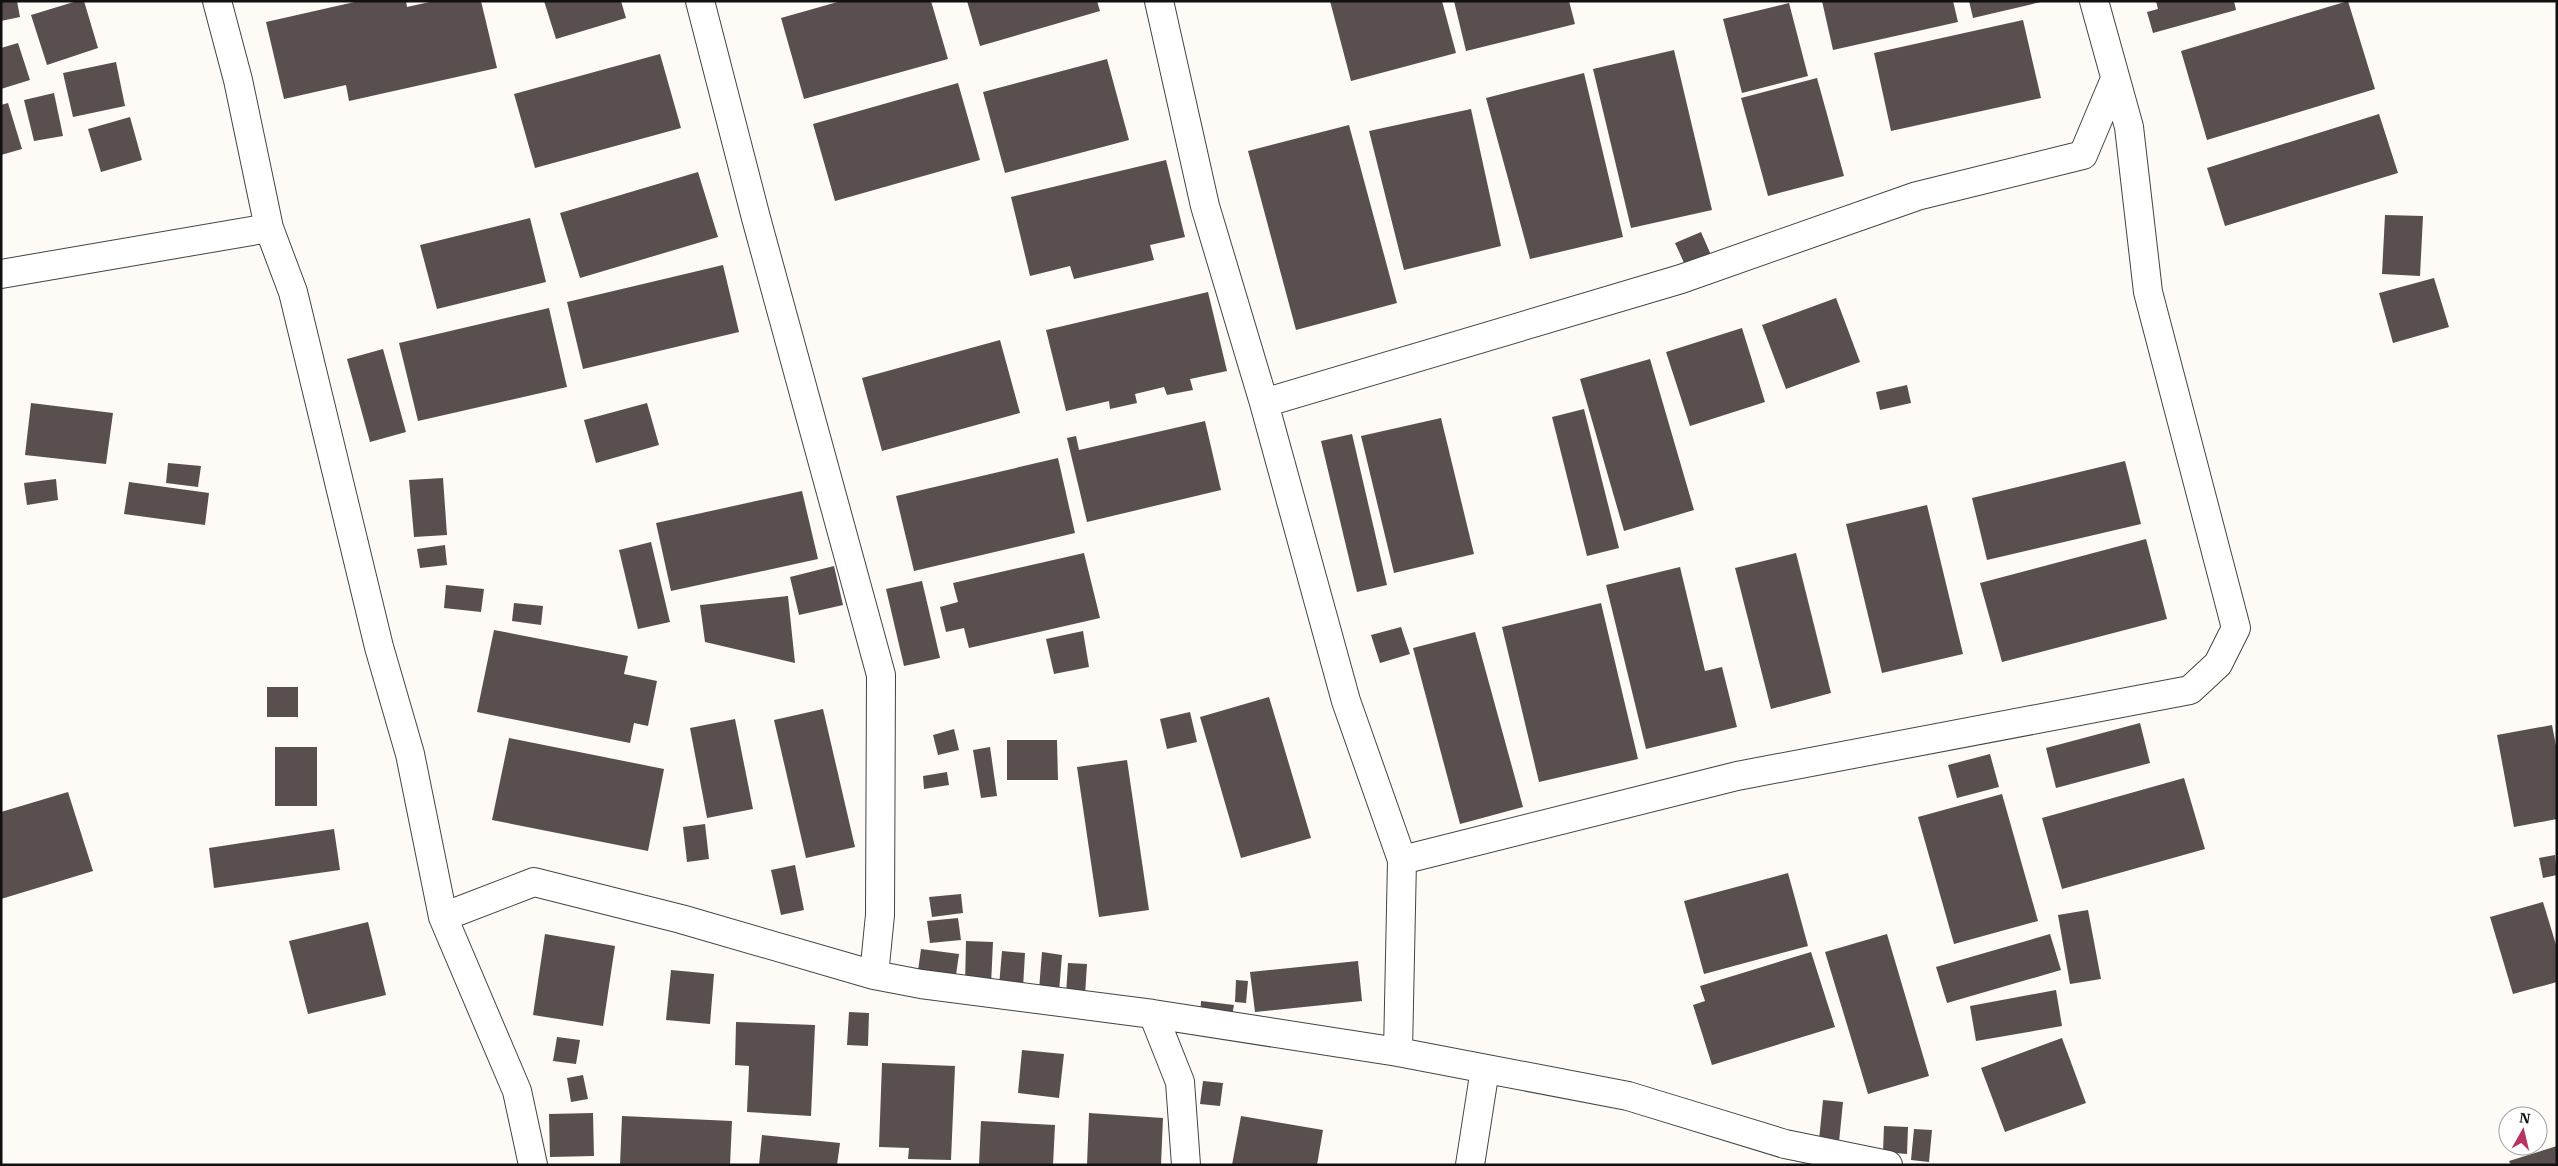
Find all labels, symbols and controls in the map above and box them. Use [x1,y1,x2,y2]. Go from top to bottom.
north arrow [2498,1106,2548,1156]
text: N [2518,1108,2532,1128]

